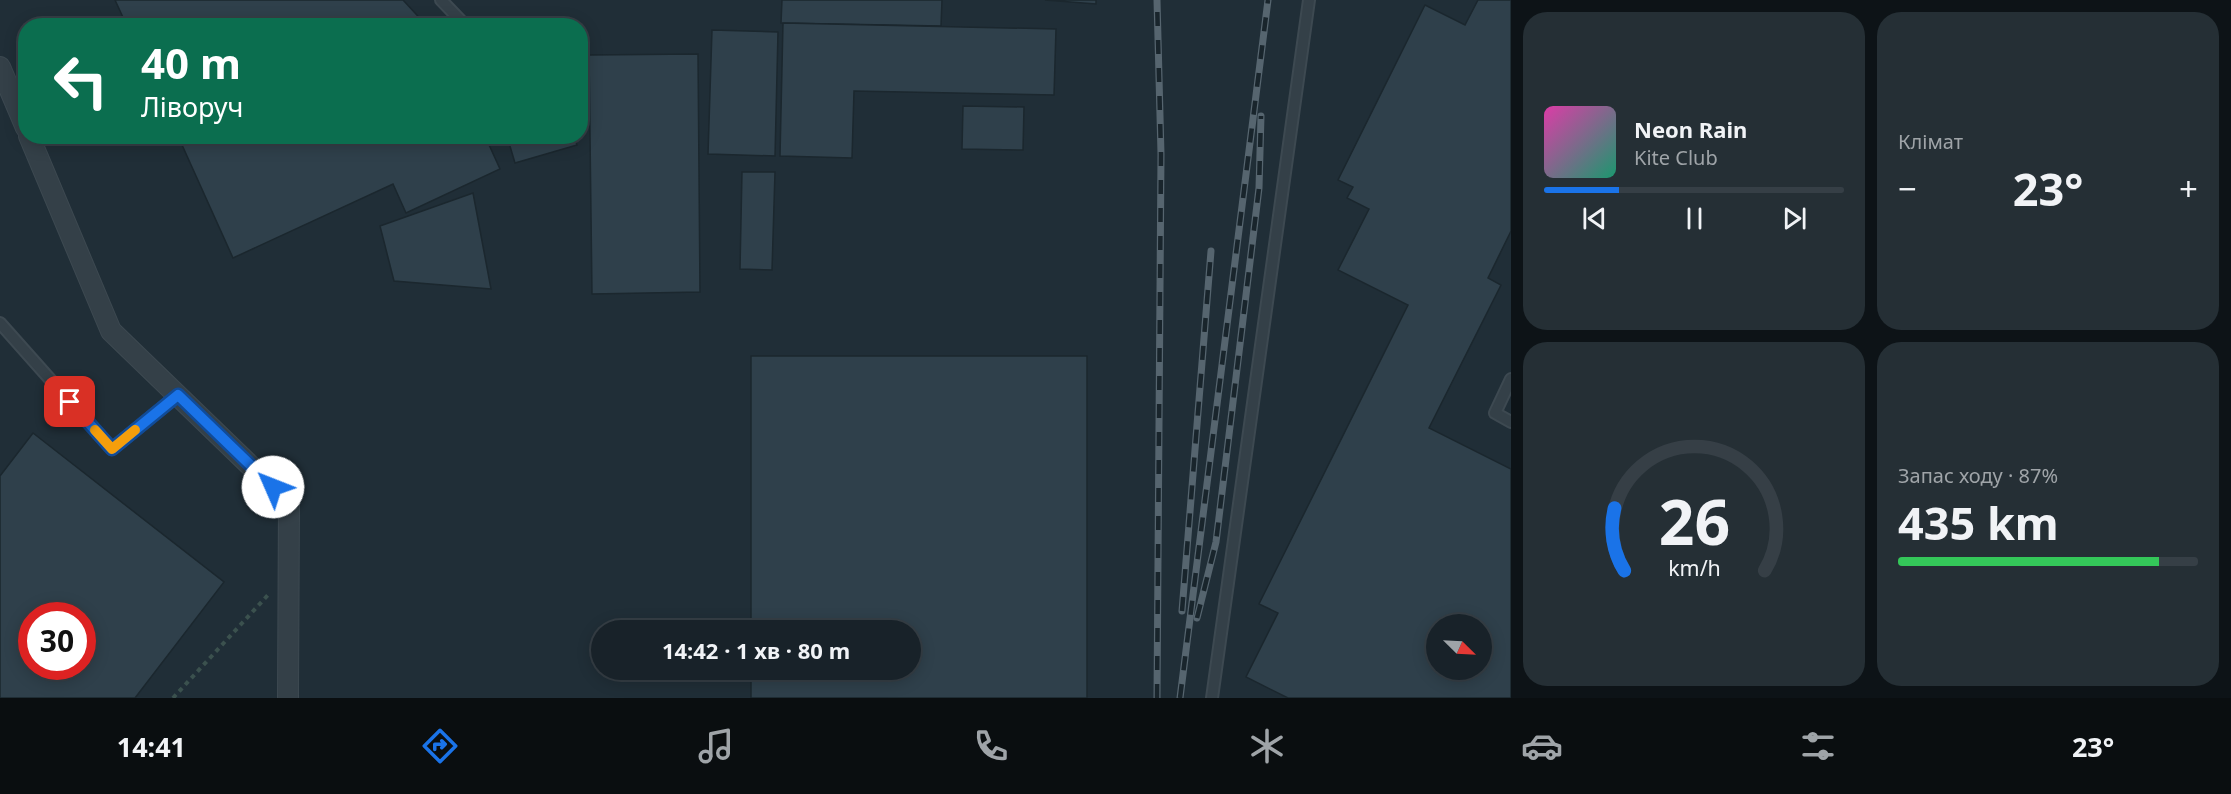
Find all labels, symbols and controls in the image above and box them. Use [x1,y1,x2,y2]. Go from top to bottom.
text: 40 m [141,34,241,91]
icon: left [42,42,120,120]
text: Ліворуч [141,88,243,125]
text: Neon Rain [1634,114,1747,144]
text: Клімат [1898,128,1963,155]
text: Kite Club [1634,144,1718,171]
text: 23° [2013,158,2083,219]
text: − [1898,166,1917,211]
text: + [2179,166,2198,211]
icon: previous [1578,202,1611,235]
icon: pause [1678,202,1711,235]
icon: next [1778,202,1811,235]
pin [44,376,95,427]
icon: arrive [53,385,86,418]
position arrow [241,455,305,519]
text: Запас ходу · 87% [1898,462,2058,489]
text: 26 [1658,478,1730,563]
text: 435 km [1898,492,2059,553]
text: km/h [1668,553,1720,582]
speed limit sign: 30 [18,602,96,680]
north arrow [1426,614,1492,680]
map controls [1426,614,1492,680]
text: 14:42 · 1 хв · 80 m [662,635,850,665]
icon: directions [419,725,461,767]
icon: music [695,725,737,767]
icon: phone [970,725,1012,767]
icon: climate [1246,725,1288,767]
icon: car [1521,725,1563,767]
icon: filters [1797,725,1839,767]
text: 14:41 [117,728,186,765]
text: 23° [2072,728,2114,765]

